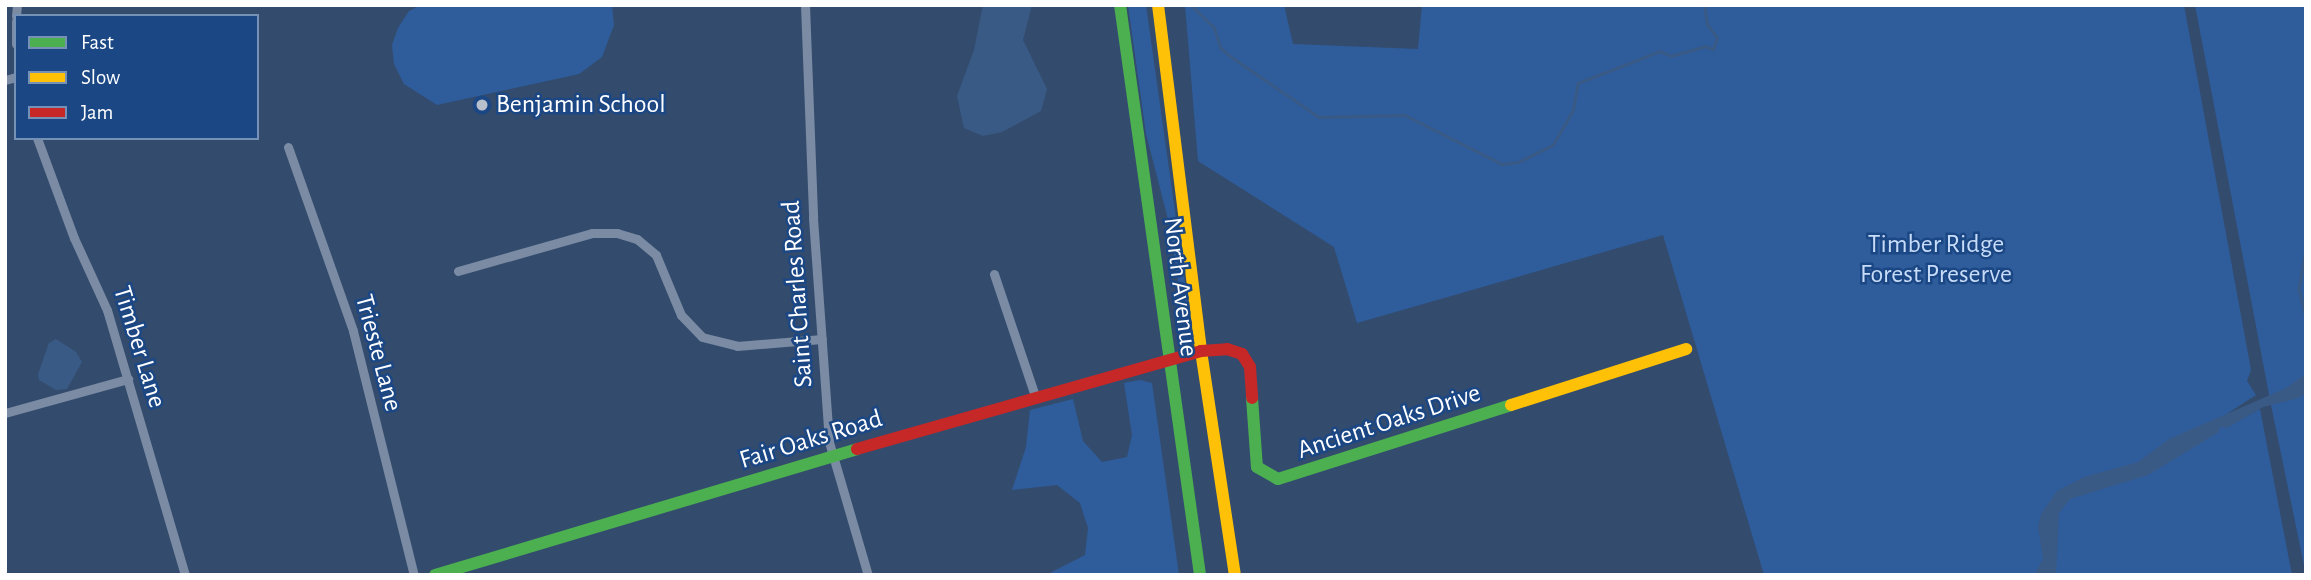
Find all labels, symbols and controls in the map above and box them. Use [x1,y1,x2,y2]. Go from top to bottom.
legend [14,14,259,140]
text: Fast [81,32,114,53]
text: Slow [81,67,120,88]
place label: Benjamin School [496,89,666,121]
marker: Benjamin School [474,97,490,113]
text: Jam [81,102,113,123]
street label: Saint Charles Road [776,199,820,389]
street label: North Avenue [1156,216,1204,358]
park label: Timber Ridge Forest Preserve [1860,229,2012,290]
street label: Timber Lane [106,282,172,412]
street label: Trieste Lane [347,291,409,415]
street label: Ancient Oaks Drive [1293,378,1485,466]
street label: Fair Oaks Road [736,404,886,476]

